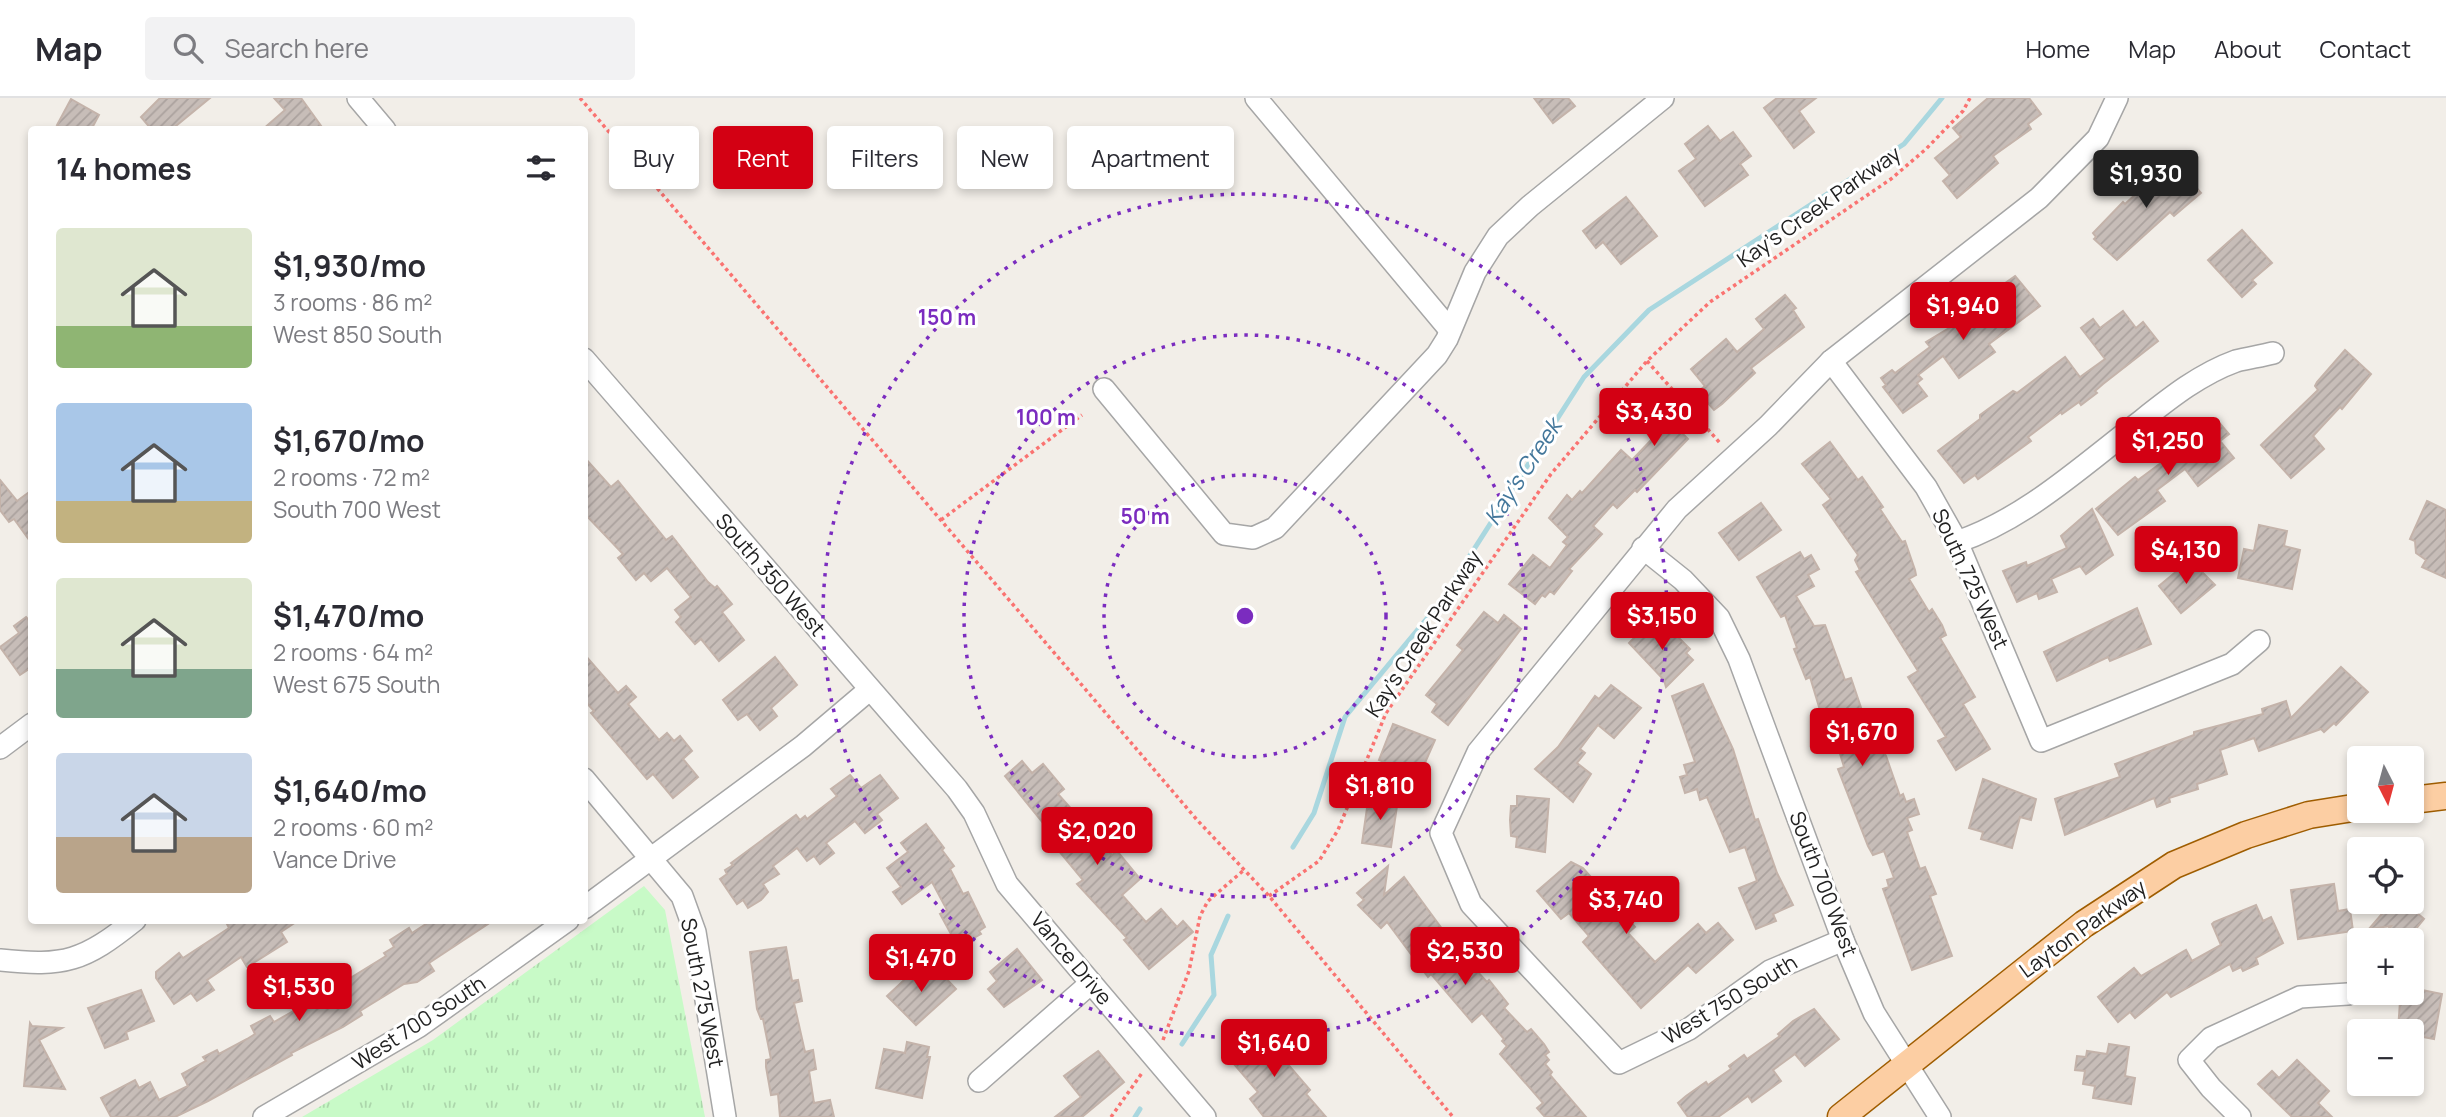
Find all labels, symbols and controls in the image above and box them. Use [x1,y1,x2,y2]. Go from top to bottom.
search box [145,17,635,80]
text: Map [35,26,103,71]
icon: search [169,29,207,67]
text: Search here [225,30,369,66]
text: Home [2025,32,2090,65]
text: Map [2128,32,2176,65]
text: About [2214,32,2282,65]
text: Contact [2320,32,2411,65]
chip: Buy [609,126,699,189]
chip: Rent [713,126,813,189]
chip: Filters [827,126,943,189]
chip: New [957,126,1053,189]
chip: Apartment [1067,126,1234,189]
street label: Kay's Creek Parkway [1731,139,1906,273]
text: 14 homes [56,148,192,189]
icon: filters [522,149,560,187]
pin: $1,930 [2089,150,2203,210]
text: $1,930 [2109,157,2183,189]
text: $1,930/mo [273,245,426,286]
icon: home [112,256,196,340]
pin: $1,940 [1906,282,2020,342]
text: 3 rooms · 86 m² [273,286,433,318]
text: $1,940 [1926,289,2000,321]
text: 150 m [918,303,976,331]
text: West 850 South [273,318,442,350]
pin: $3,430 [1597,388,1711,448]
text: $3,430 [1615,395,1693,427]
text: 100 m [1016,403,1076,431]
water label: Kay's Creek [1476,409,1570,531]
pin: $1,250 [2111,418,2225,477]
text: $1,670/mo [273,420,425,461]
text: $1,250 [2132,424,2204,456]
icon: home [112,431,196,515]
text: 2 rooms · 72 m² [273,461,430,493]
text: South 700 West [273,493,441,525]
text: 50 m [1120,502,1170,530]
street label: South 725 West [1926,504,2016,653]
street label: South 350 West [710,507,832,642]
pin: $4,130 [2129,526,2243,586]
text: $4,130 [2151,533,2221,565]
street label: Kay's Creek Parkway [1359,545,1488,722]
pin: $3,150 [1605,592,1719,652]
text: $1,470/mo [273,595,424,636]
text: $3,150 [1627,599,1697,631]
centre of rings [1233,604,1257,628]
icon: home [112,606,196,690]
text: 2 rooms · 64 m² [273,636,433,668]
text: West 675 South [273,668,440,700]
pin: $1,670 [1805,708,1919,768]
text: $1,670 [1826,715,1898,747]
north arrow [2347,746,2424,822]
map controls [2347,746,2424,1096]
pin: $1,810 [1323,762,1437,822]
text: $1,810 [1345,769,1415,801]
text: $1,640/mo [273,770,427,811]
icon: home [112,781,196,865]
street label: South 700 West [1783,807,1864,960]
pin: $2,020 [1040,808,1154,867]
text: 2 rooms · 60 m² [273,811,434,843]
text: $2,020 [1057,814,1137,846]
button: locate [2347,837,2424,914]
text: Vance Drive [273,843,396,875]
street label: Layton Parkway [2013,873,2151,984]
pin: $3,740 [1569,876,1683,936]
text: $3,740 [1588,883,1664,915]
street label: Vance Drive [1025,906,1119,1011]
street label: South 275 West [675,916,731,1070]
pin: $2,530 [1408,928,1522,987]
button: + [2347,928,2424,1005]
pin: $1,470 [864,934,978,994]
text: $2,530 [1426,934,1504,966]
text: $1,470 [885,941,957,973]
street label: West 750 South [1657,948,1802,1050]
pin: $1,530 [242,964,356,1023]
street label: West 700 South [347,969,490,1076]
text: $1,530 [263,970,335,1002]
button: − [2347,1019,2424,1096]
pin: $1,640 [1217,1020,1331,1079]
text: $1,640 [1237,1026,1311,1058]

